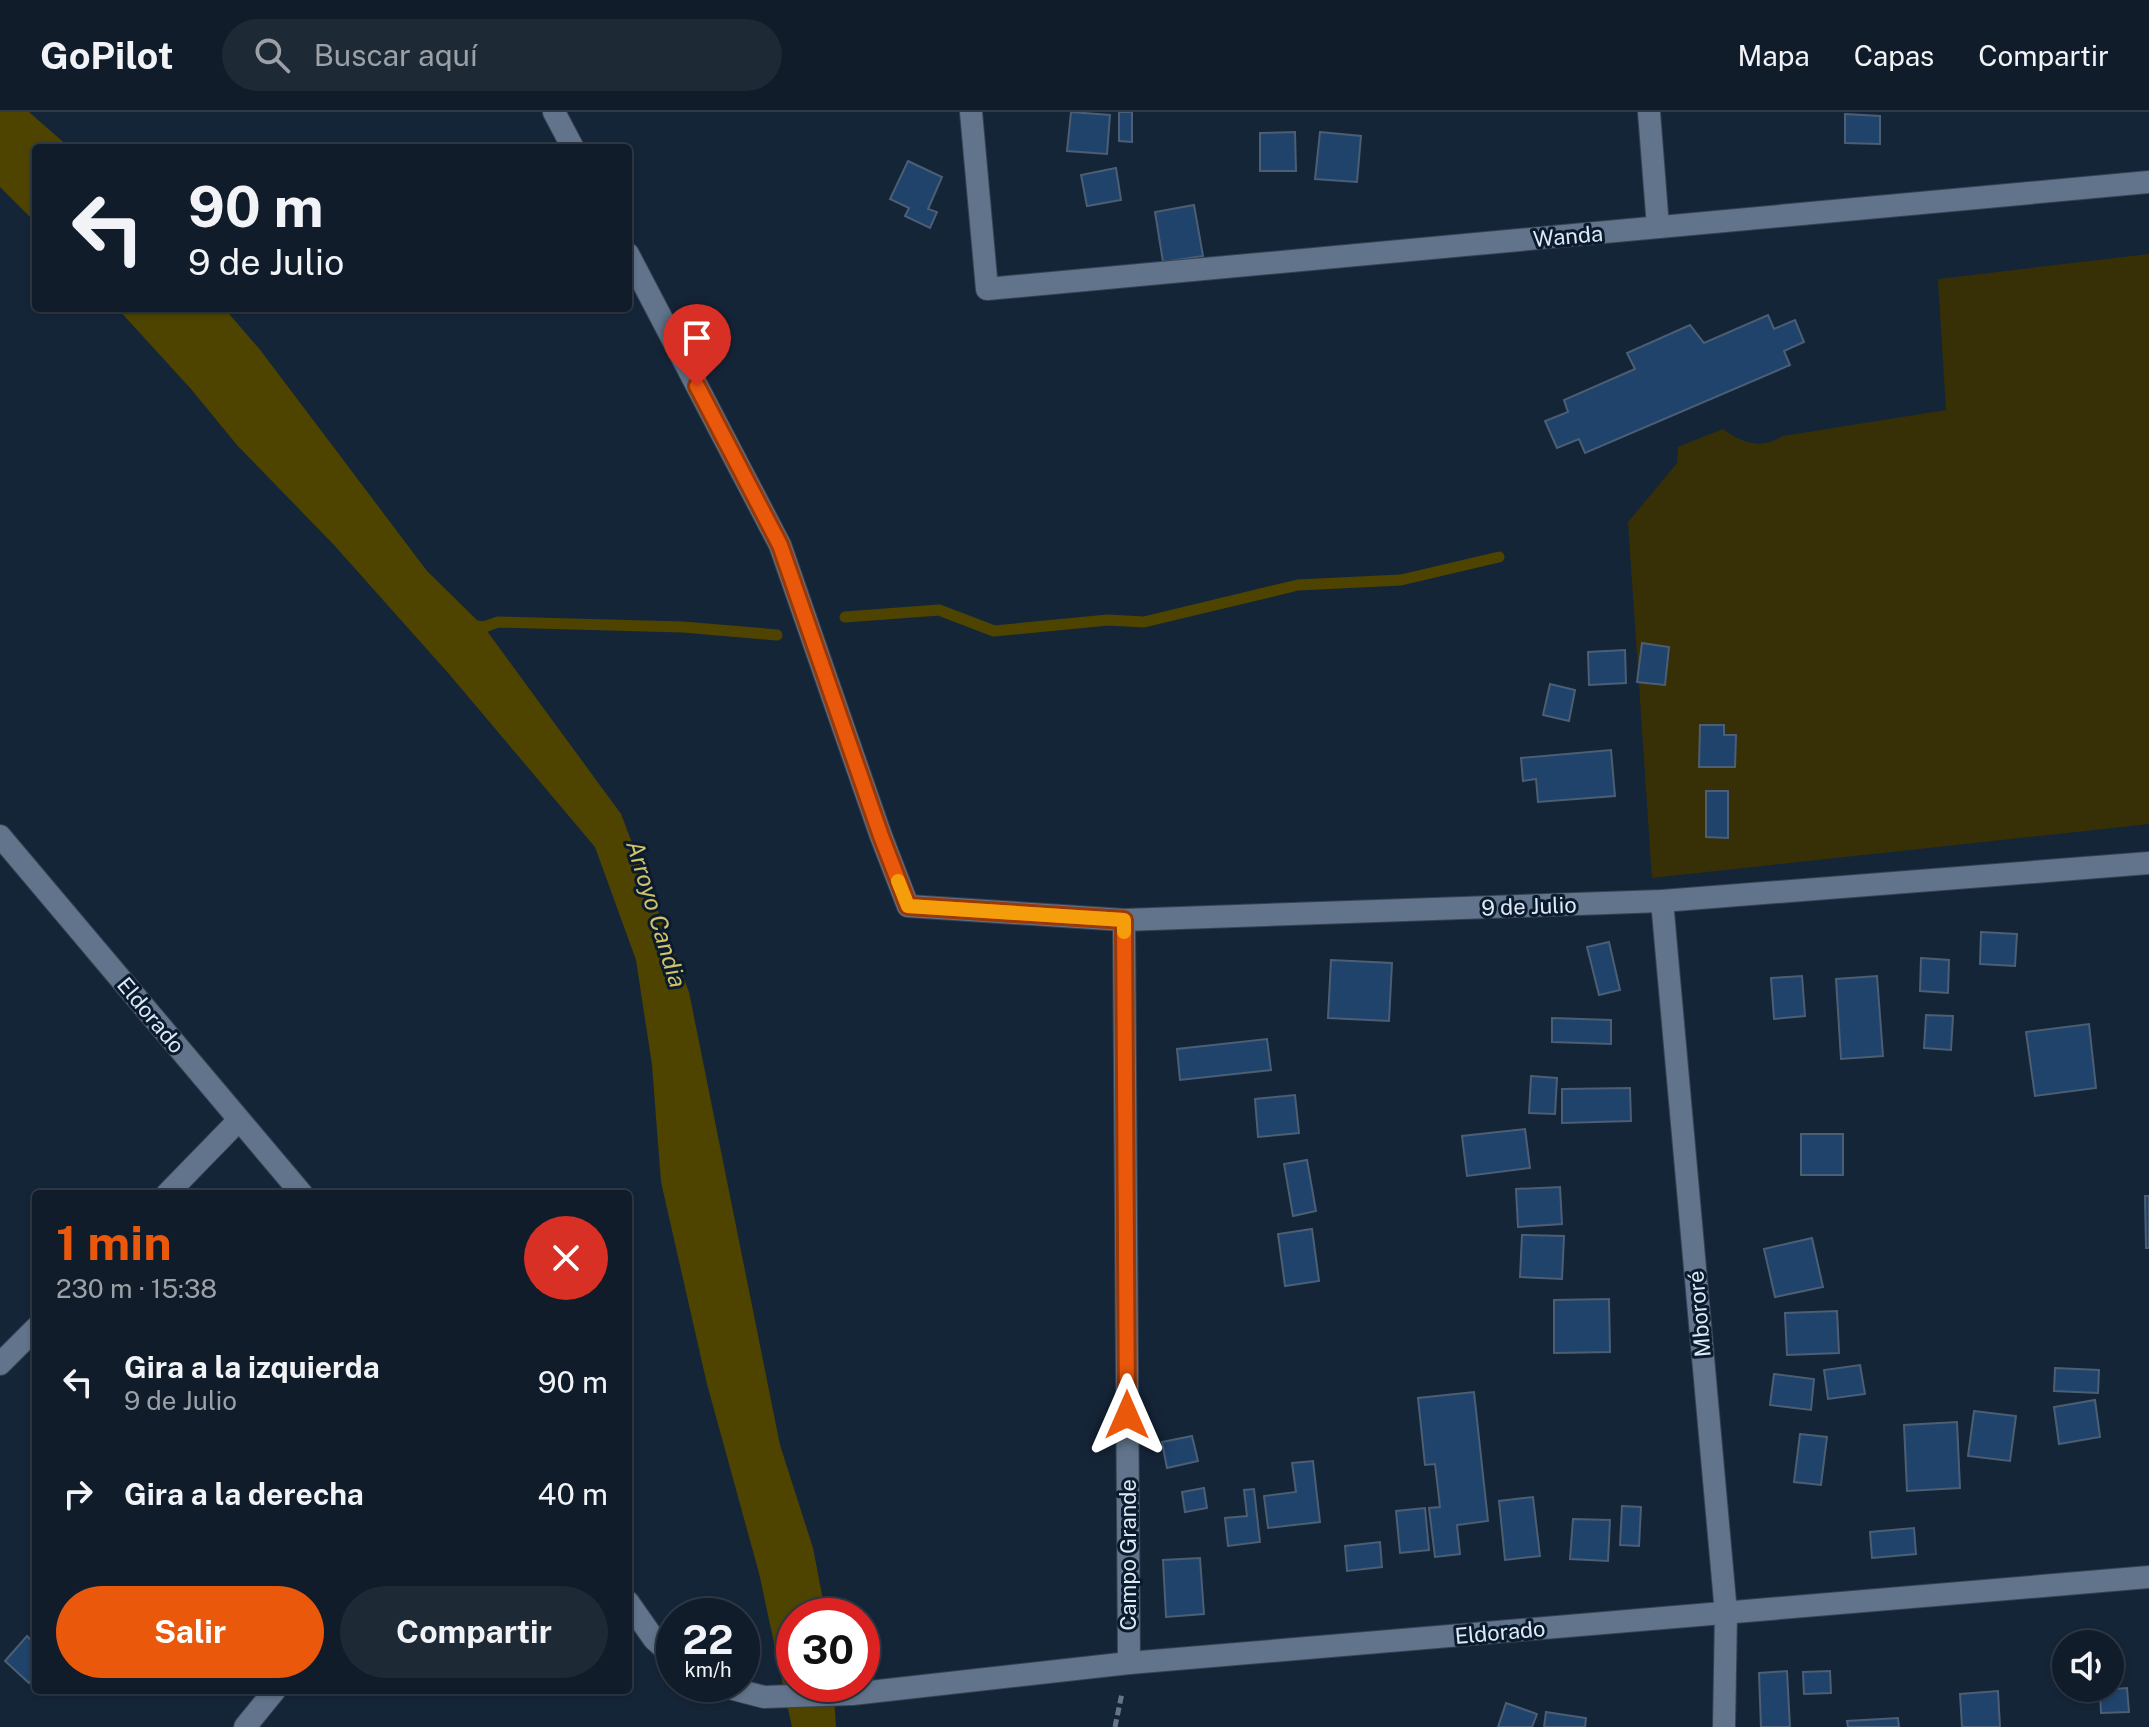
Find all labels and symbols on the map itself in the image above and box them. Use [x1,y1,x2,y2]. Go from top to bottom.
street label: Wanda [1532,220,1604,252]
pin [663,304,731,386]
water label: Arroyo Candia [621,837,693,991]
street label: 9 de Julio [1481,891,1577,921]
street label: Eldorado [112,972,190,1058]
street label: Mbororé [1682,1270,1716,1358]
position arrow [1085,1373,1169,1457]
street label: Campo Grande [1115,1479,1141,1631]
speed limit sign: 30 [776,1598,880,1702]
street label: Eldorado [1454,1615,1546,1649]

